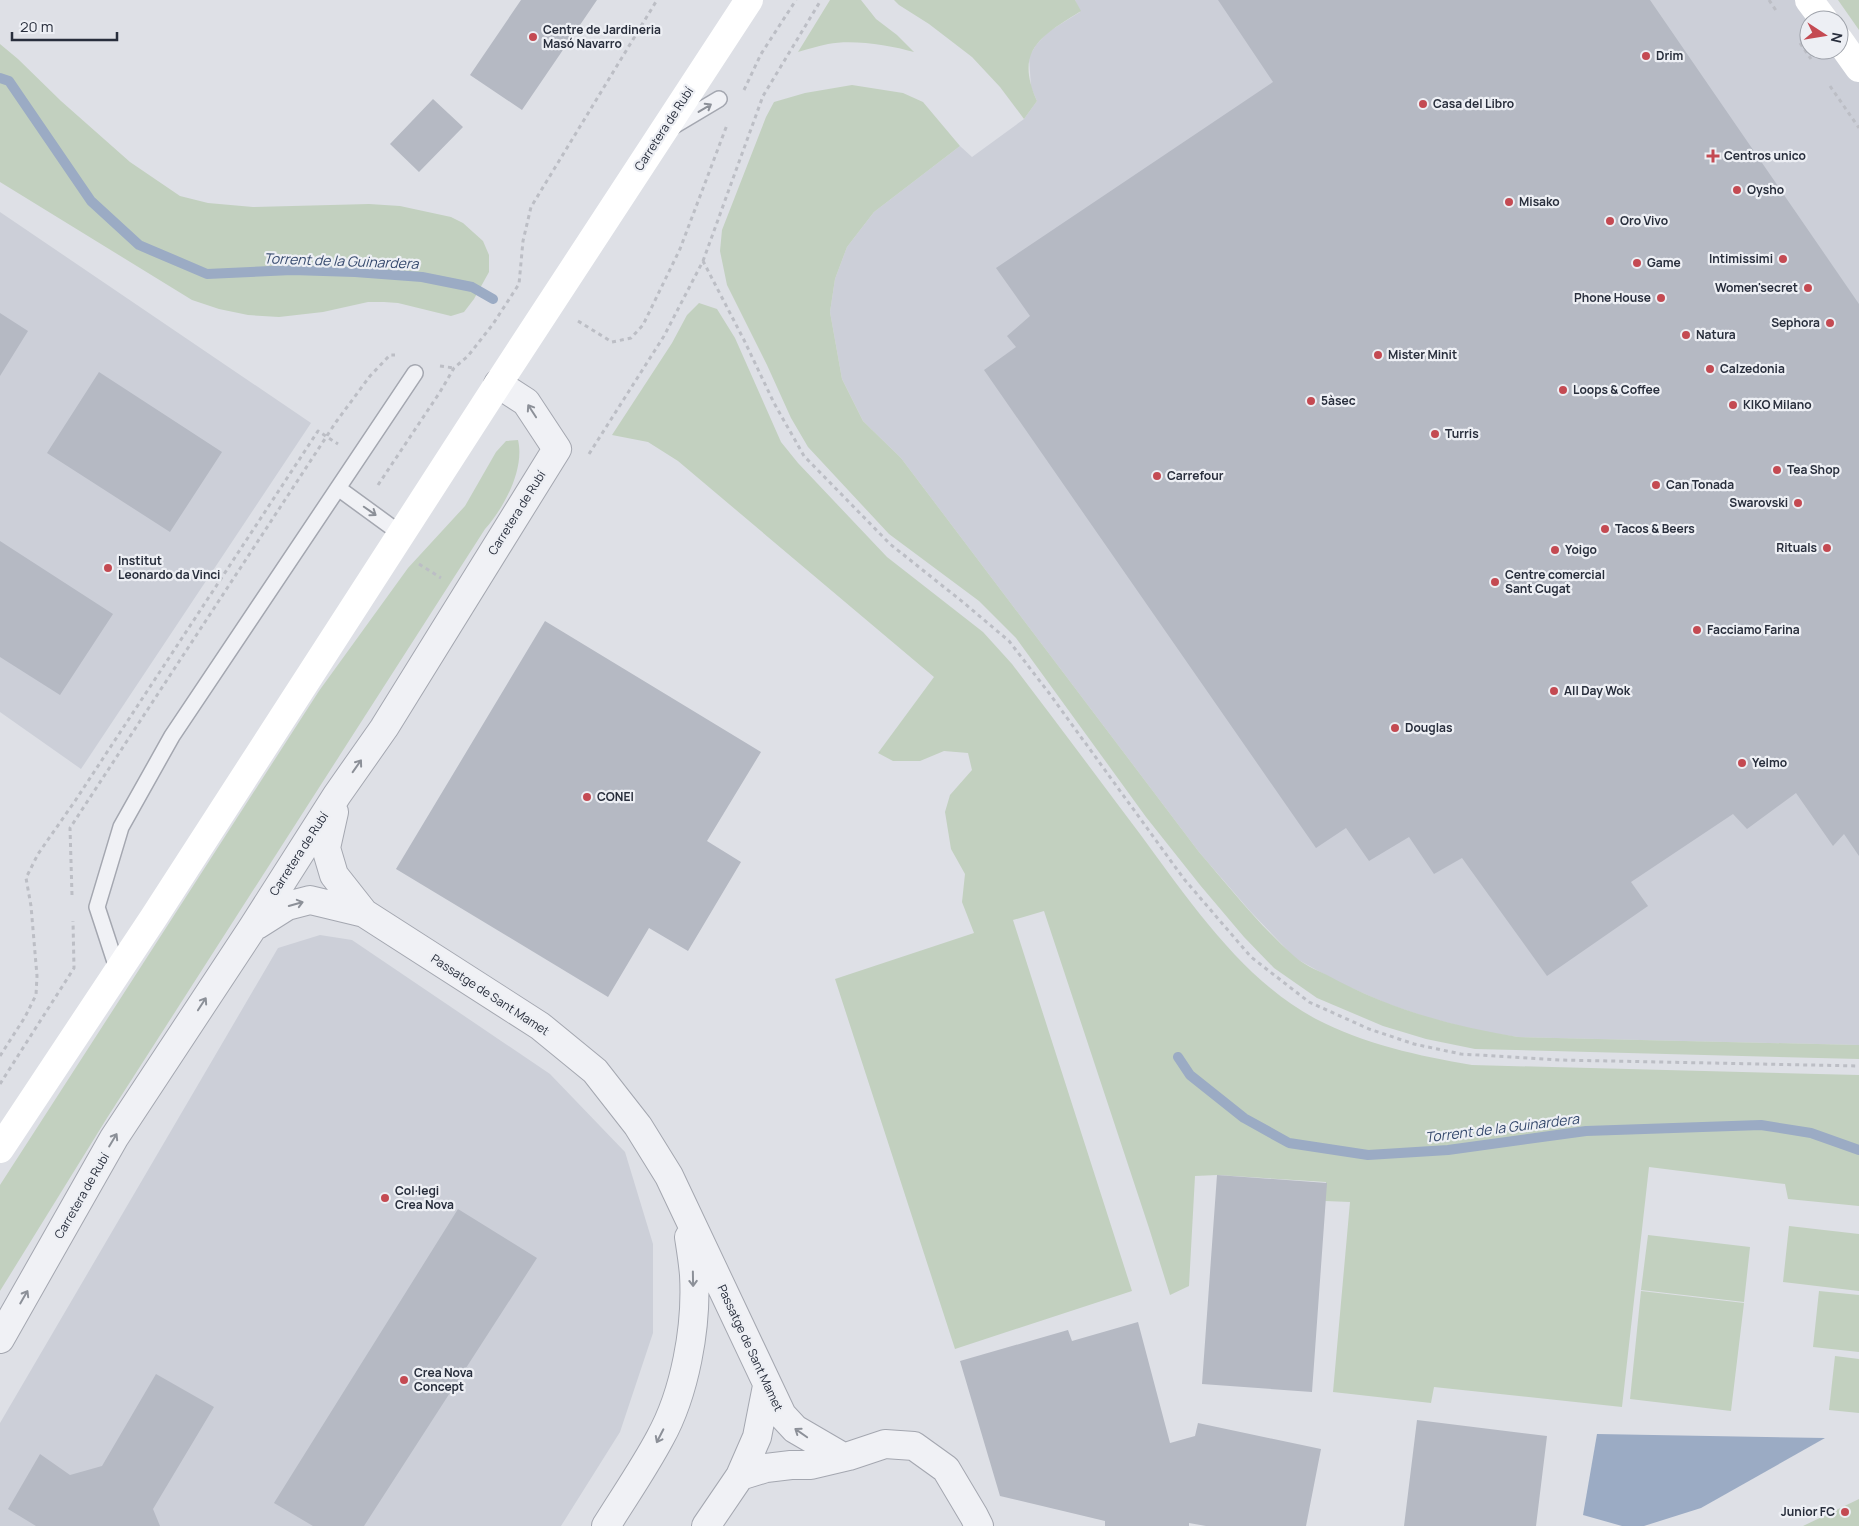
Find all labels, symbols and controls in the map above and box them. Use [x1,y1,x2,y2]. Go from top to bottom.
scale bar [12,10,118,42]
north arrow [1799,10,1849,60]
text: 20 m [20,16,53,37]
place label: Centre de Jardineria Masó Navarro [543,21,661,52]
marker: Centre de Jardineria Masó Navarro [527,31,539,43]
text: N [1827,31,1848,45]
place label: Drim [1656,47,1684,64]
marker: Drim [1640,50,1652,62]
street label: Carretera de Rubí [630,83,697,174]
place label: Casa del Libro [1433,95,1514,112]
marker: Casa del Libro [1417,98,1429,110]
one-way arrow [697,102,711,112]
place label: Centros unico [1724,147,1806,164]
marker: Centros unico [1706,149,1720,163]
place label: Oysho [1747,181,1784,198]
marker: Oysho [1731,184,1743,196]
place label: Misako [1519,193,1560,210]
marker: Misako [1503,196,1515,208]
place label: Oro Vivo [1620,212,1668,229]
marker: Oro Vivo [1604,215,1616,227]
water label: Torrent de la Guinardera [263,248,420,273]
place label: Intimissimi [1709,250,1773,267]
marker: Intimissimi [1777,253,1789,265]
place label: Game [1647,254,1681,271]
marker: Game [1631,257,1643,269]
place label: Women'secret [1715,279,1798,296]
marker: Women'secret [1802,282,1814,294]
place label: Phone House [1574,289,1651,306]
marker: Phone House [1655,292,1667,304]
place label: Sephora [1771,314,1820,331]
marker: Sephora [1824,317,1836,329]
place label: Natura [1696,326,1736,343]
marker: Natura [1680,329,1692,341]
place label: Mister Minit [1388,346,1457,363]
marker: Mister Minit [1372,349,1384,361]
place label: Calzedonia [1720,360,1785,377]
marker: Calzedonia [1704,363,1716,375]
place label: Loops & Coffee [1573,381,1660,398]
marker: Loops & Coffee [1557,384,1569,396]
place label: 5àsec [1321,392,1356,409]
marker: 5àsec [1305,395,1317,407]
place label: KIKO Milano [1743,396,1812,413]
marker: KIKO Milano [1727,399,1739,411]
one-way arrow [527,405,537,419]
place label: Turris [1445,425,1479,442]
marker: Turris [1429,428,1441,440]
place label: Tea Shop [1787,461,1840,478]
marker: Tea Shop [1771,464,1783,476]
street label: Carretera de Rubí [484,467,549,558]
place label: Carrefour [1167,467,1224,484]
marker: Carrefour [1151,470,1163,482]
place label: Can Tonada [1666,476,1734,493]
marker: Can Tonada [1650,479,1662,491]
place label: Swarovski [1729,494,1788,511]
marker: Swarovski [1792,497,1804,509]
one-way arrow [363,506,377,516]
place label: Tacos & Beers [1615,520,1695,537]
marker: Tacos & Beers [1599,523,1611,535]
place label: Rituals [1776,539,1818,556]
place label: Yoigo [1565,541,1597,558]
marker: Rituals [1821,542,1833,554]
marker: Yoigo [1549,544,1561,556]
place label: Institut Leonardo da Vinci [118,552,220,583]
marker: Institut Leonardo da Vinci [102,562,114,574]
place label: Centre comercial Sant Cugat [1505,566,1605,597]
marker: Centre comercial Sant Cugat [1489,576,1501,588]
place label: Facciamo Farina [1707,621,1800,638]
marker: Facciamo Farina [1691,624,1703,636]
place label: All Day Wok [1564,682,1631,699]
marker: All Day Wok [1548,685,1560,697]
place label: Douglas [1405,719,1453,736]
marker: Douglas [1389,722,1401,734]
place label: Yelmo [1752,754,1787,771]
marker: Yelmo [1736,757,1748,769]
one-way arrow [352,759,362,773]
place label: CONEI [597,788,634,805]
marker: CONEI [581,791,593,803]
street label: Carretera de Rubí [265,808,332,899]
one-way arrow [288,898,304,908]
street label: Passatge de Sant Mamet [428,950,553,1039]
one-way arrow [197,998,207,1012]
water label: Torrent de la Guinardera [1424,1108,1581,1146]
one-way arrow [109,1134,119,1148]
street label: Carretera de Rubí [50,1149,113,1242]
place label: Col·legi Crea Nova [395,1182,454,1213]
marker: Col·legi Crea Nova [379,1192,391,1204]
one-way arrow [689,1271,698,1287]
street label: Passatge de Sant Mamet [714,1282,787,1414]
one-way arrow [19,1289,29,1304]
place label: Crea Nova Concept [414,1364,473,1395]
marker: Crea Nova Concept [398,1374,410,1386]
one-way arrow [655,1428,664,1443]
one-way arrow [794,1428,808,1438]
place label: Junior FC [1781,1503,1835,1520]
marker: Junior FC [1839,1506,1851,1518]

